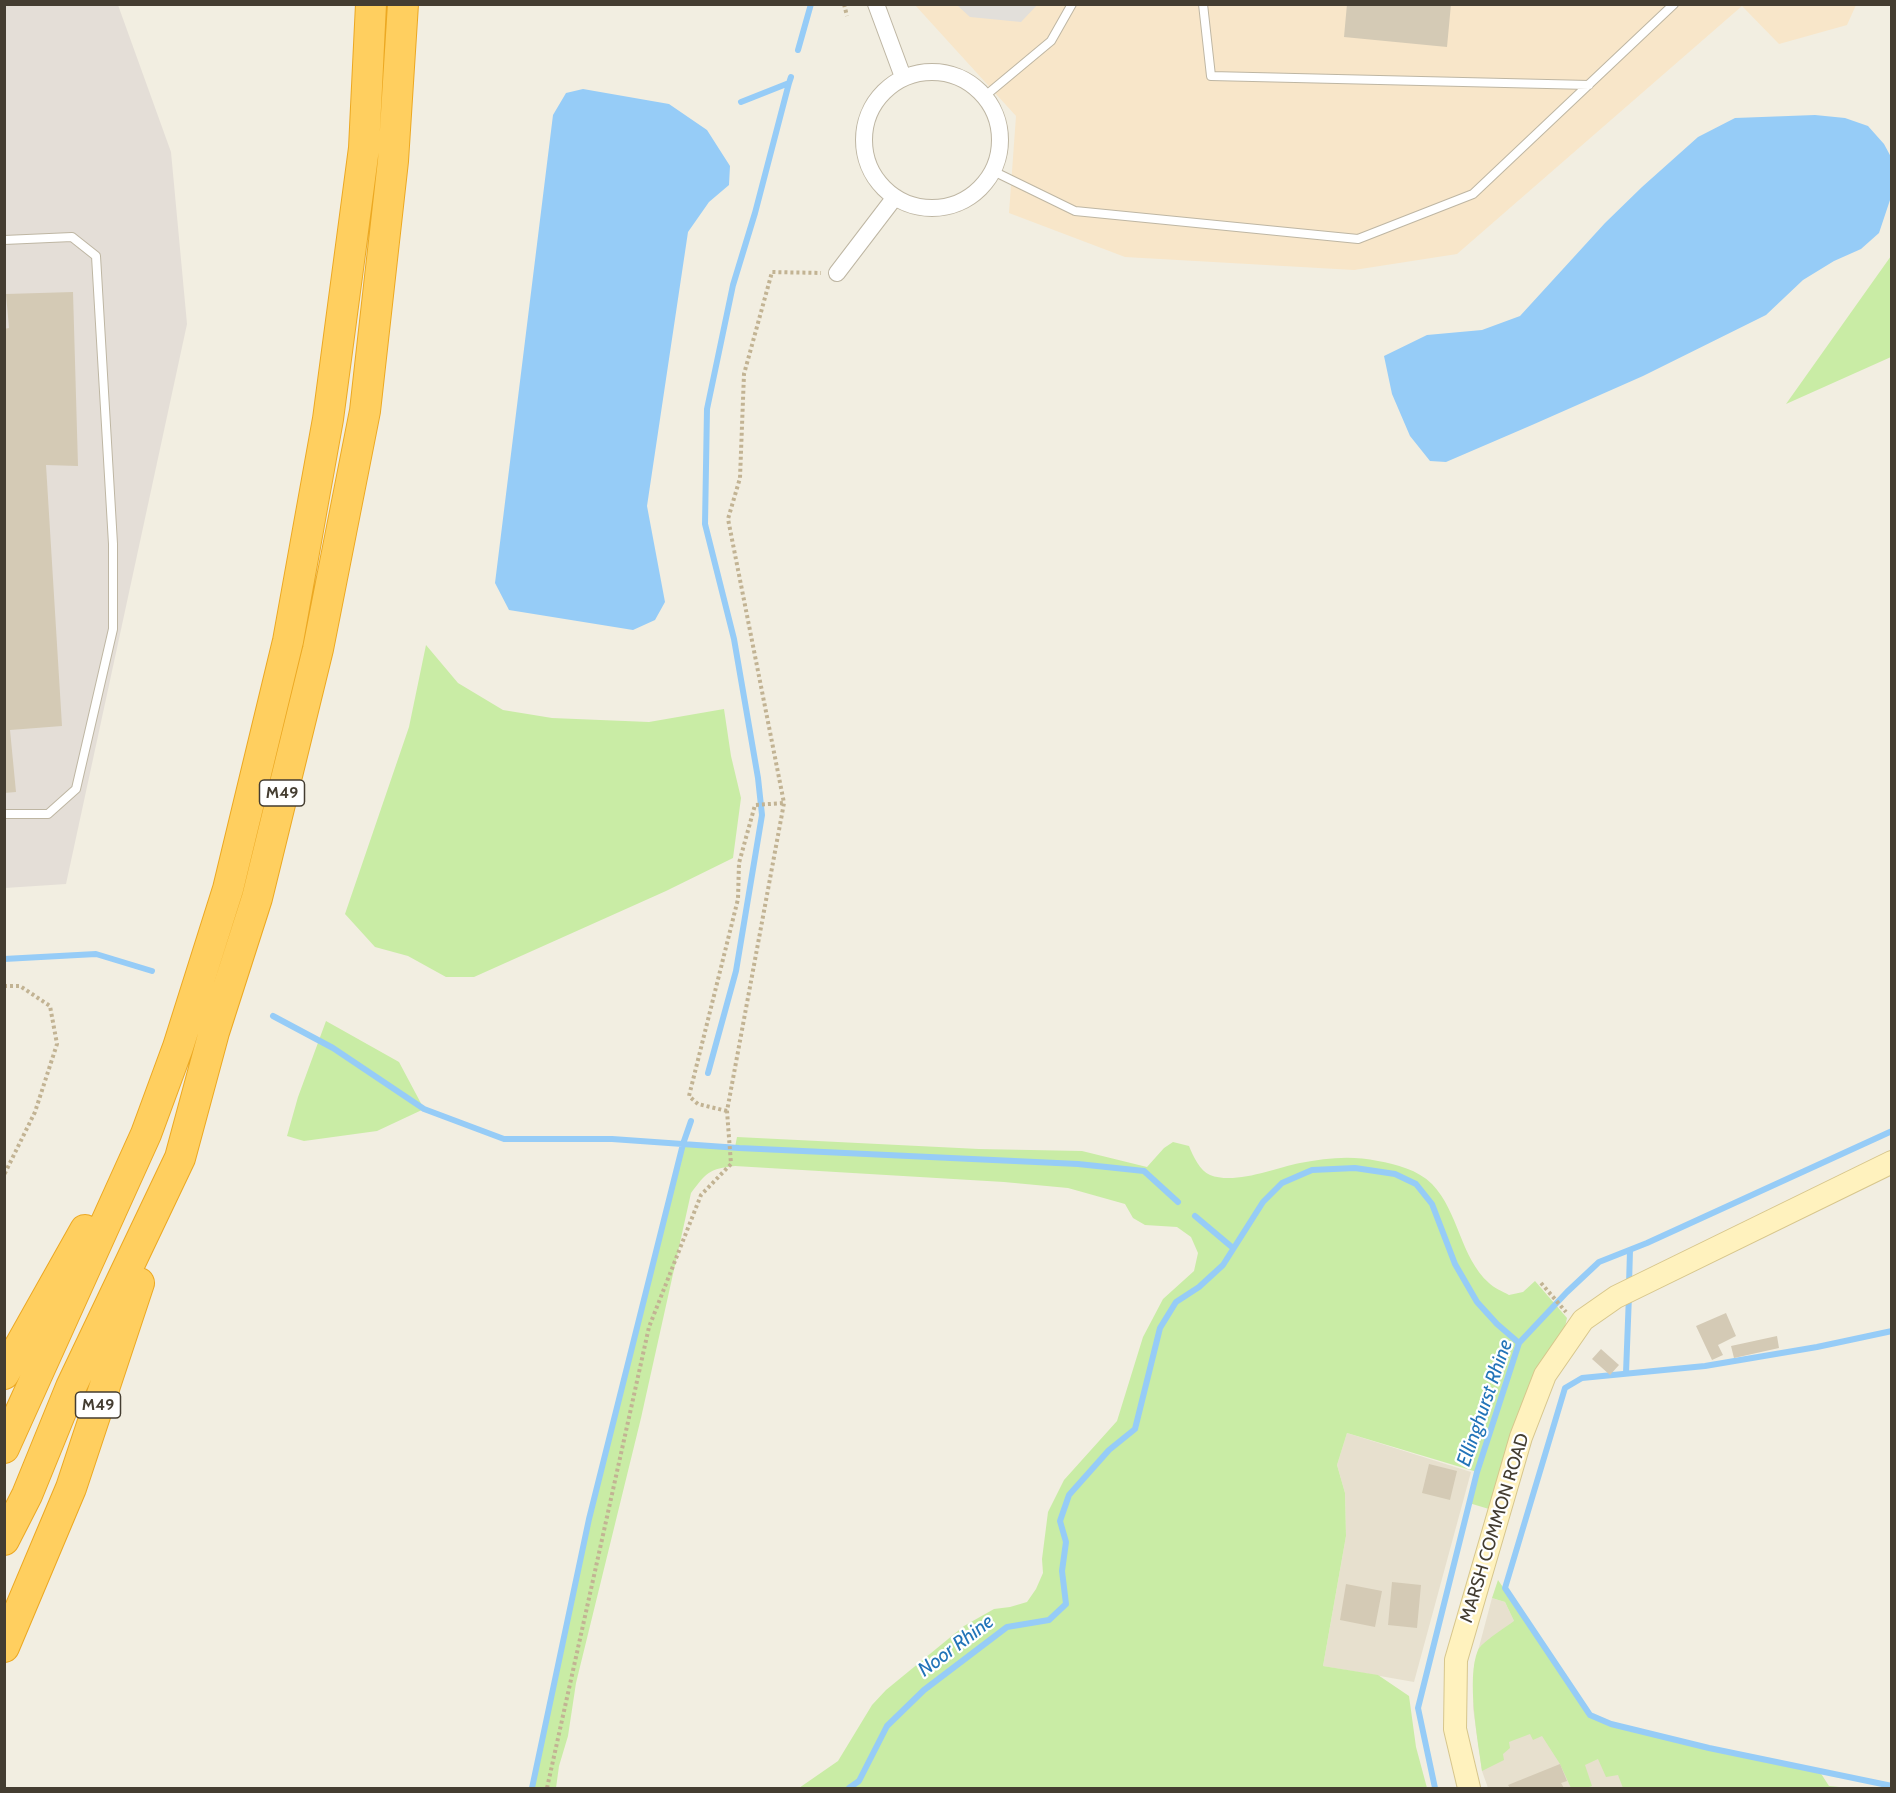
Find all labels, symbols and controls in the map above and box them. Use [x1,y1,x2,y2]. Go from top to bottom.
road number: M49 [260,780,304,806]
water label: Ellinghurst Rhine [1452,1336,1518,1470]
road number: M49 [76,1392,120,1418]
street label: MARSH COMMON ROAD [1456,1431,1534,1625]
water label: Noor Rhine [913,1610,999,1682]

